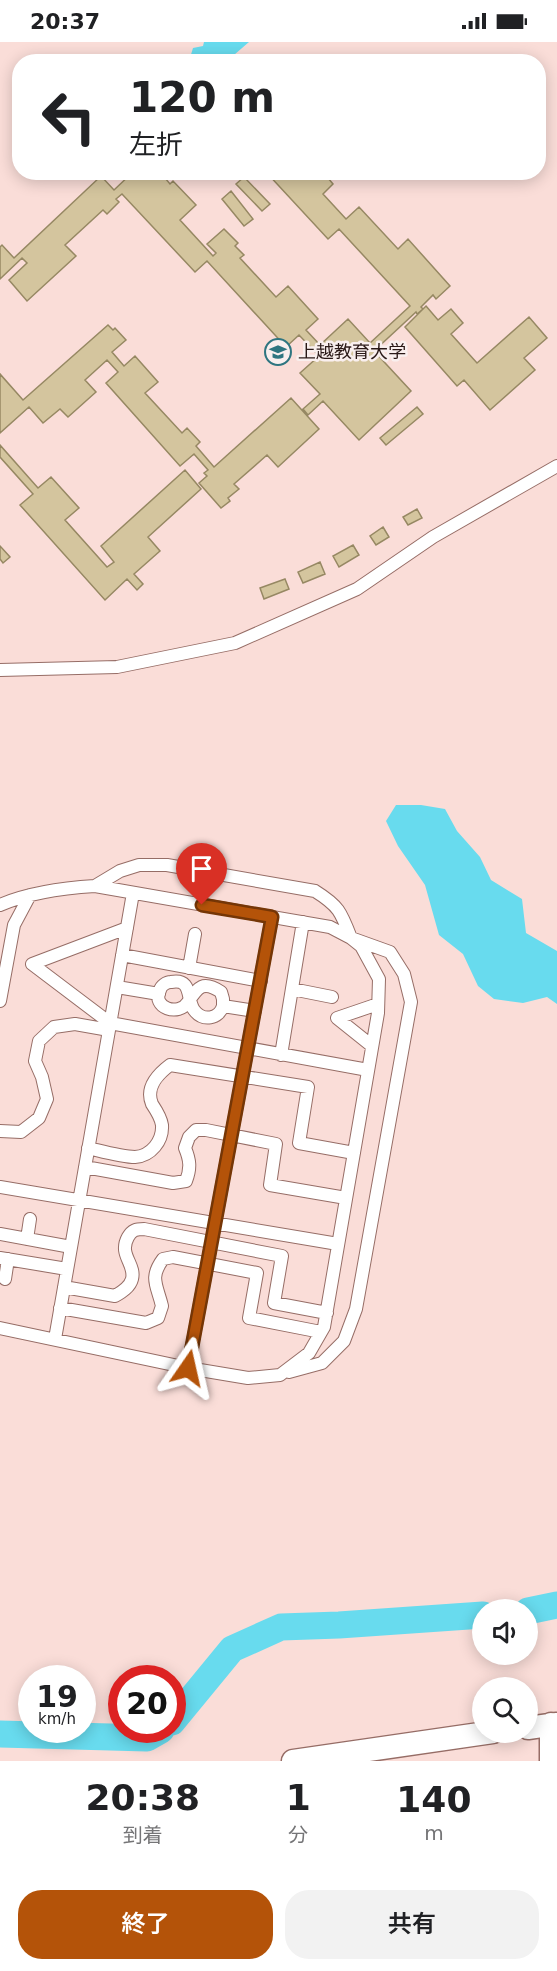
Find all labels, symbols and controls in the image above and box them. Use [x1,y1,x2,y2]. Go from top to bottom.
text: 20:37 [30,9,100,34]
text: 120 m [129,73,275,122]
icon: left [30,78,108,156]
text: 左折 [129,129,183,160]
school or university icon: 上越教育大学 [263,337,293,367]
place label: 上越教育大学 [298,341,406,362]
pin [176,843,227,905]
icon: arrive [185,852,218,885]
position arrow [156,1336,220,1400]
map controls [472,1599,538,1743]
button: sound [472,1599,538,1665]
speed limit sign: 20 [108,1665,186,1743]
button: search [472,1677,538,1743]
text: 19 [36,1679,78,1714]
text: km/h [38,1710,76,1728]
text: 20:38 [86,1777,200,1818]
text: 1 [286,1777,311,1818]
text: 140 [396,1779,471,1820]
text: m [424,1821,444,1845]
text: 到着 [123,1823,163,1847]
text: 分 [288,1823,308,1847]
button: 終了 [18,1890,273,1959]
button: 共有 [285,1890,539,1959]

